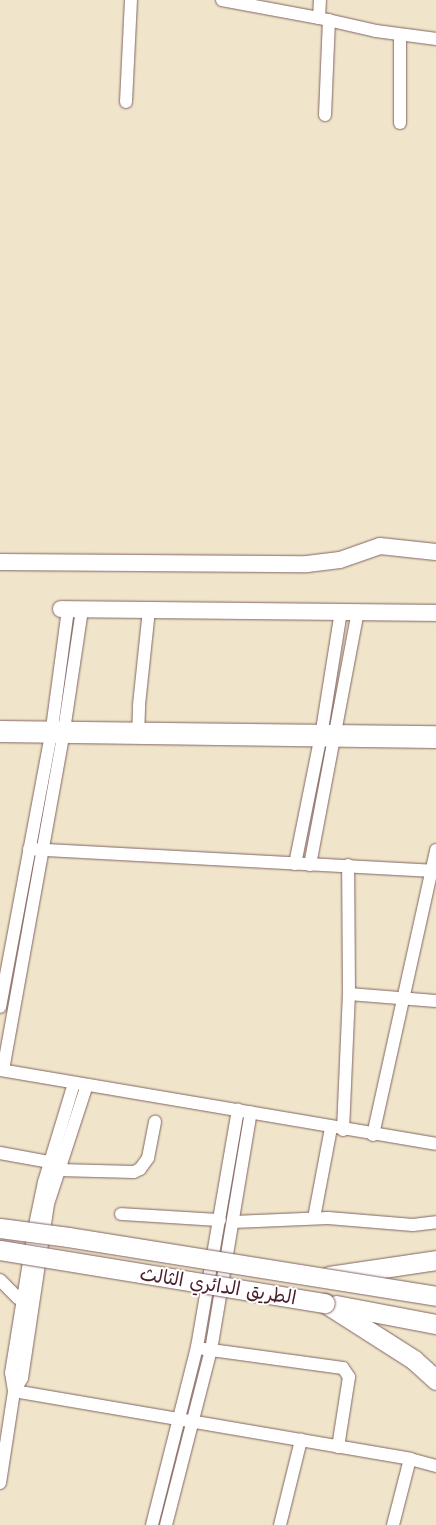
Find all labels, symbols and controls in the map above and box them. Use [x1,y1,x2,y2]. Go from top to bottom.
street label: الطريق الدائري الثالث [138,1262,298,1310]

